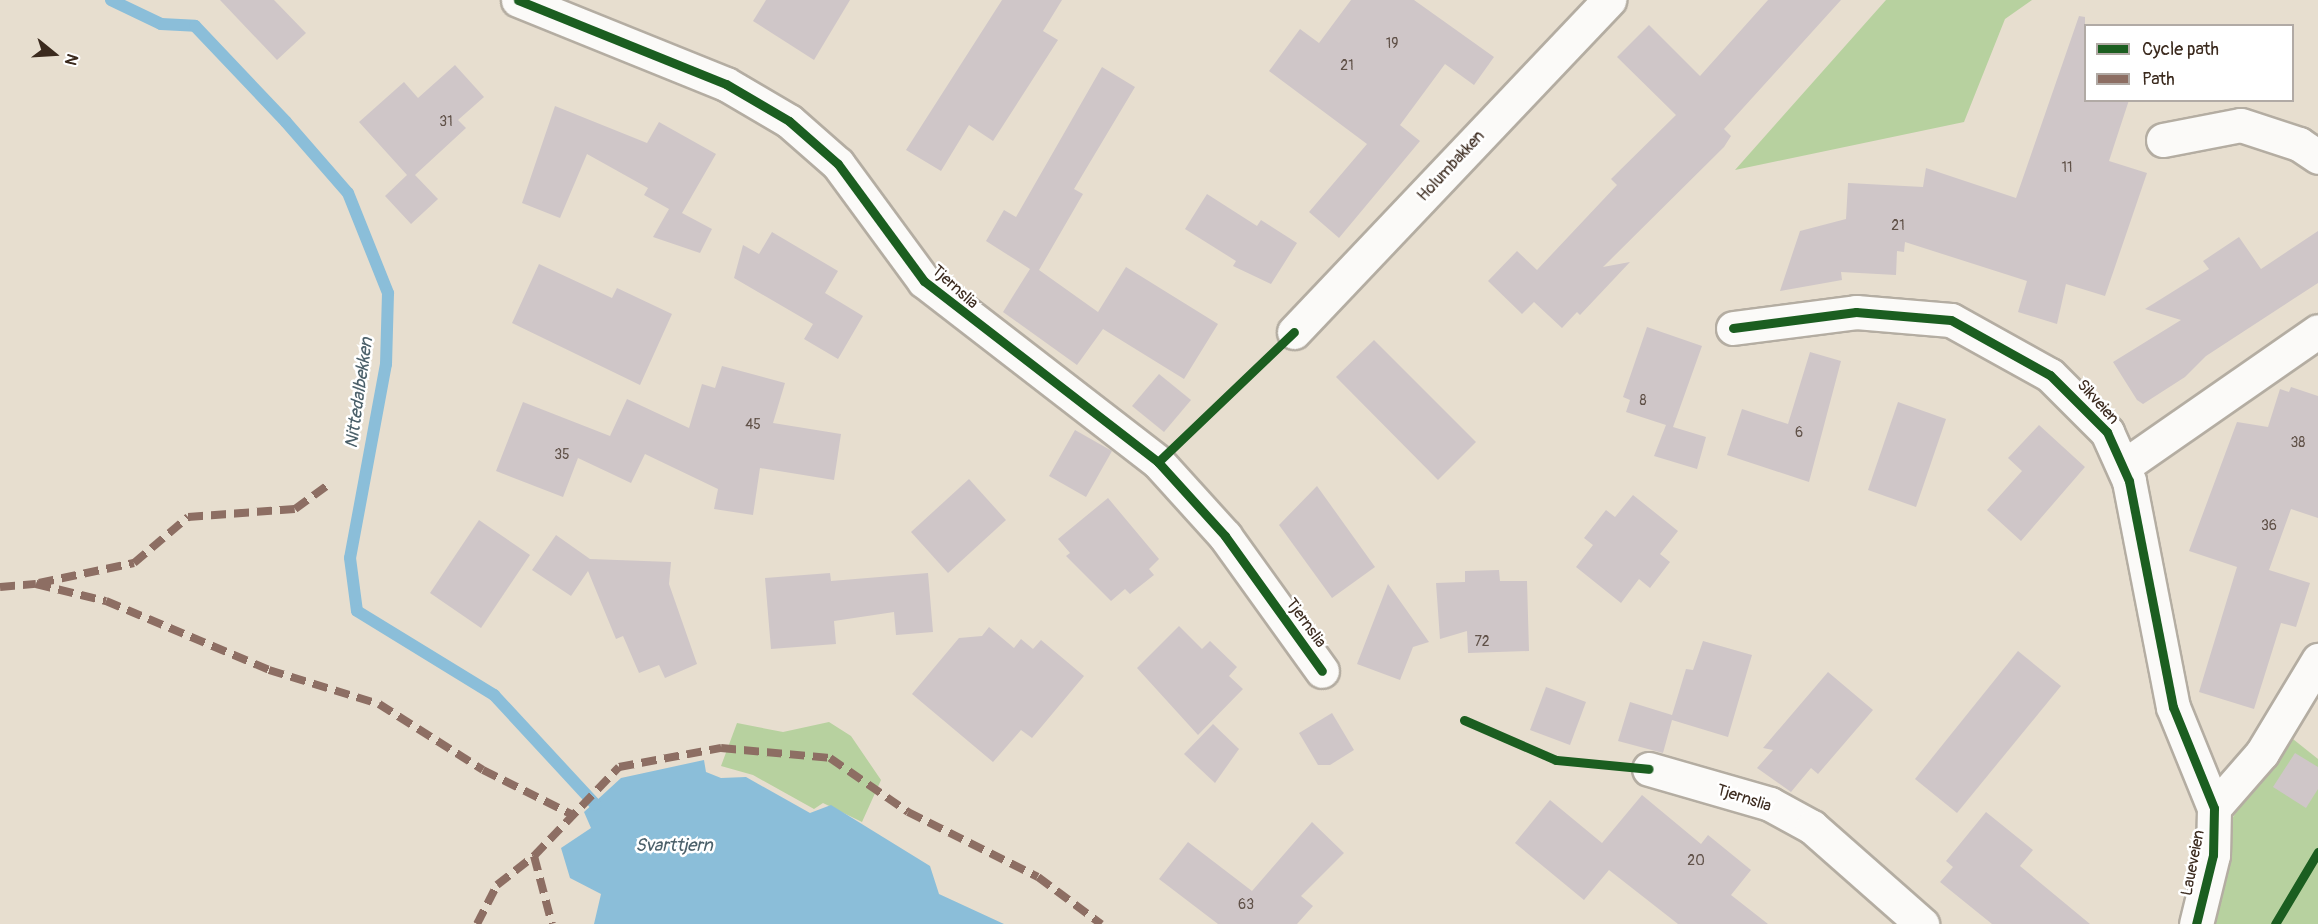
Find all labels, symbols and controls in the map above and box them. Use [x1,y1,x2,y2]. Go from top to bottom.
north arrow [24,24,84,84]
legend [2084,24,2294,102]
house number: 19 [1386,36,1398,52]
text: Cycle path [2142,38,2219,61]
text: N [60,51,82,68]
house number: 21 [1340,58,1354,74]
text: Path [2142,68,2175,91]
house number: 31 [439,114,453,130]
street label: Holumbakken [1413,127,1489,205]
house number: 11 [2062,160,2072,176]
house number: 21 [1891,218,1905,234]
street label: Tjernslia [928,261,982,313]
water label: Nittedalbekken [342,336,378,450]
street label: Sikveien [2073,376,2123,428]
house number: 8 [1639,393,1647,409]
house number: 45 [745,417,761,433]
house number: 6 [1795,425,1803,441]
house number: 38 [2291,435,2305,451]
house number: 35 [554,447,570,463]
house number: 36 [2261,518,2277,534]
street label: Tjernslia [1282,595,1330,651]
house number: 72 [1474,634,1490,650]
street label: Tjernslia [1714,780,1774,816]
street label: Laueveien [2177,828,2209,898]
water label: Svarttjern [635,835,713,857]
house number: 20 [1687,853,1705,869]
house number: 63 [1238,897,1254,913]

